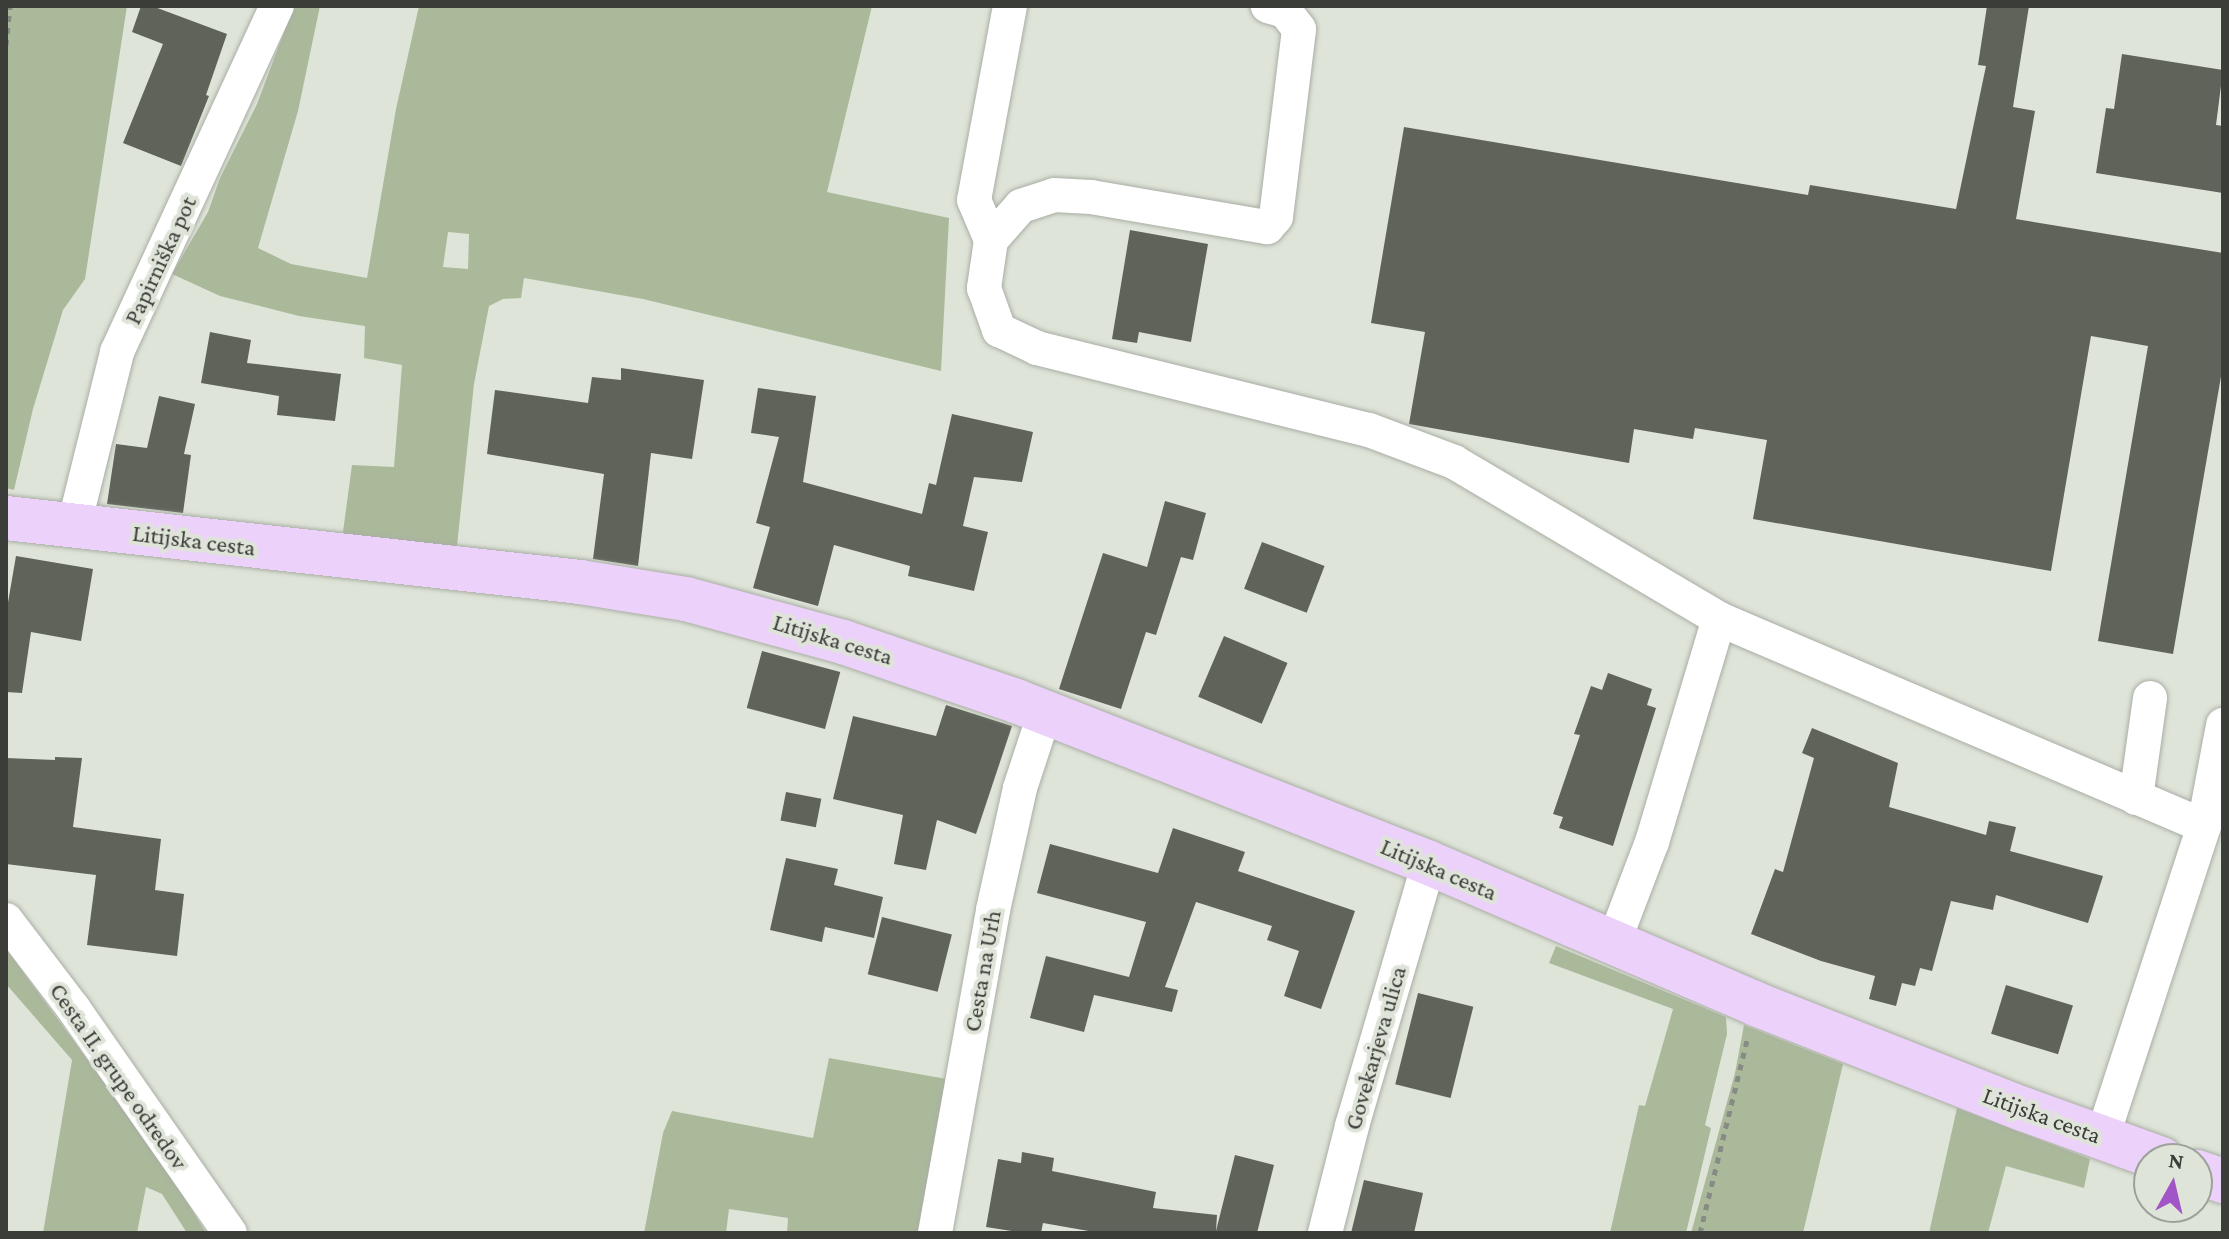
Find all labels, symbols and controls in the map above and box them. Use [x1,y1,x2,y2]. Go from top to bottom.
street label: Papirniška pot [118,191,202,329]
street label: Litijska cesta [131,518,257,562]
street label: Litijska cesta [770,607,896,671]
street label: Litijska cesta [1377,832,1501,906]
street label: Cesta na Urh [957,908,1007,1034]
street label: Govekarjeva ulica [1338,963,1412,1133]
street label: Cesta II. grupe odredov [44,977,194,1175]
street label: Litijska cesta [1979,1080,2105,1150]
north arrow [2133,1143,2213,1223]
text: N [2167,1147,2185,1174]

